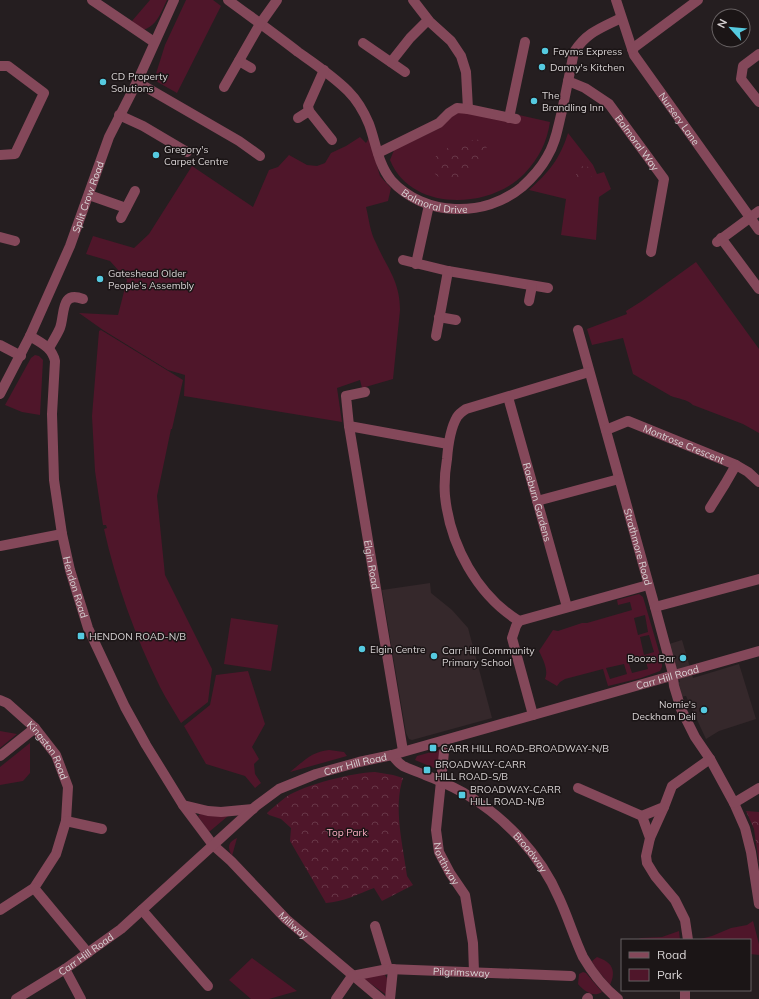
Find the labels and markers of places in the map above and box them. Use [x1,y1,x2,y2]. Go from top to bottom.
place label: Fayms Express [553,45,622,58]
marker: Fayms Express [540,46,550,56]
place label: Danny's Kitchen [550,61,625,74]
marker: Danny's Kitchen [537,62,547,72]
place label: CD Property Solutions [111,70,169,95]
marker: CD Property Solutions [98,77,108,87]
place label: The Brandling Inn [542,89,604,114]
marker: The Brandling Inn [529,96,539,106]
place label: Gregory's Carpet Centre [164,143,228,168]
marker: Gregory's Carpet Centre [151,150,161,160]
place label: Gateshead Older People's Assembly [108,267,195,292]
marker: Gateshead Older People's Assembly [95,274,105,284]
place label: HENDON ROAD-N/B [89,630,186,643]
marker: HENDON ROAD-N/B [76,631,86,641]
place label: Elgin Centre [370,643,425,656]
marker: Elgin Centre [357,644,367,654]
place label: Carr Hill Community Primary School [442,644,535,669]
marker: Carr Hill Community Primary School [429,651,439,661]
place label: Booze Bar [627,652,675,665]
marker: Booze Bar [678,653,688,663]
place label: Nomie's Deckham Deli [632,698,696,723]
marker: Nomie's Deckham Deli [699,705,709,715]
place label: CARR HILL ROAD-BROADWAY-N/B [441,742,609,755]
marker: CARR HILL ROAD-BROADWAY-N/B [428,743,438,753]
place label: BROADWAY-CARR HILL ROAD-S/B [435,758,526,783]
marker: BROADWAY-CARR HILL ROAD-S/B [422,765,432,775]
place label: BROADWAY-CARR HILL ROAD-N/B [470,783,561,808]
marker: BROADWAY-CARR HILL ROAD-N/B [457,790,467,800]

